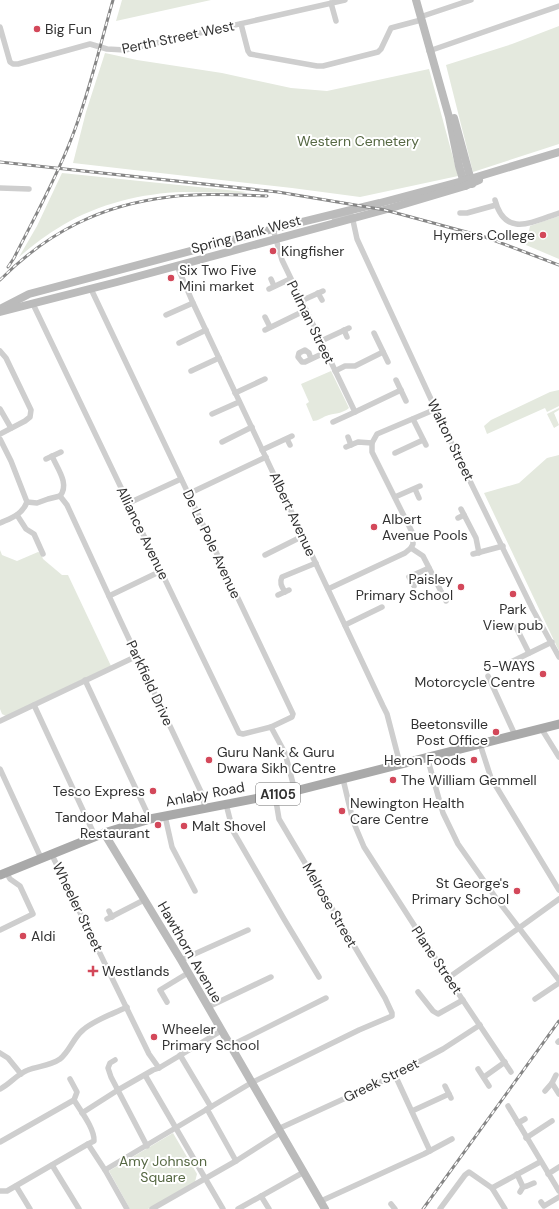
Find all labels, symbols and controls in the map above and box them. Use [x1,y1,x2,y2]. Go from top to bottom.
street label: Perth Street West [120,16,236,58]
place label: Big Fun [45,20,92,38]
marker: Big Fun [32,24,42,34]
park label: Western Cemetery [297,132,419,150]
street label: Spring Bank West [189,211,303,257]
place label: Hymers College [433,226,535,244]
marker: Hymers College [538,230,548,240]
place label: Kingfisher [281,242,344,260]
marker: Kingfisher [268,246,278,256]
place label: Six Two Five Mini market [179,261,257,295]
marker: Six Two Five Mini market [166,273,176,283]
street label: Pulman Street [283,277,339,367]
street label: Walton Street [423,396,479,484]
street label: Albert Avenue [266,469,320,559]
street label: Alliance Avenue [113,483,173,583]
street label: De La Pole Avenue [179,487,245,602]
place label: Albert Avenue Pools [382,510,468,544]
marker: Albert Avenue Pools [369,522,379,532]
place label: Paisley Primary School [356,570,453,604]
marker: Paisley Primary School [456,582,466,592]
marker: Park View pub [508,589,518,599]
place label: Park View pub [483,600,543,634]
street label: Parkfield Drive [122,637,178,729]
place label: 5-WAYS Motorcycle Centre [414,657,535,691]
marker: 5-WAYS Motorcycle Centre [538,669,548,679]
place label: Beetonsville Post Office [411,715,488,749]
marker: Beetonsville Post Office [491,727,501,737]
place label: Guru Nank & Guru Dwara Sikh Centre [217,743,336,777]
place label: Heron Foods [384,751,466,769]
marker: Guru Nank & Guru Dwara Sikh Centre [204,755,214,765]
marker: Heron Foods [469,755,479,765]
place label: The William Gemmell [401,771,537,789]
marker: The William Gemmell [388,775,398,785]
street label: Anlaby Road [164,777,246,811]
place label: Tesco Express [53,782,145,800]
road number: A1105 [256,783,300,805]
marker: Tesco Express [148,786,158,796]
place label: Newington Health Care Centre [350,794,464,828]
marker: Newington Health Care Centre [337,806,347,816]
place label: Tandoor Mahal Restaurant [55,808,150,842]
place label: Malt Shovel [192,817,266,835]
marker: Tandoor Mahal Restaurant [153,820,163,830]
marker: Malt Shovel [179,821,189,831]
street label: Wheeler Street [49,859,107,955]
street label: Melrose Street [299,860,361,950]
place label: St George's Primary School [412,874,509,908]
marker: St George's Primary School [512,886,522,896]
street label: Hawthorn Avenue [154,898,226,1006]
street label: Plane Street [408,923,466,997]
place label: Aldi [31,927,56,945]
marker: Aldi [18,931,28,941]
place label: Westlands [102,962,170,980]
marker: Westlands [87,965,99,977]
place label: Wheeler Primary School [162,1020,259,1054]
marker: Wheeler Primary School [149,1032,159,1042]
street label: Greek Street [340,1054,422,1106]
park label: Amy Johnson Square [119,1152,207,1186]

